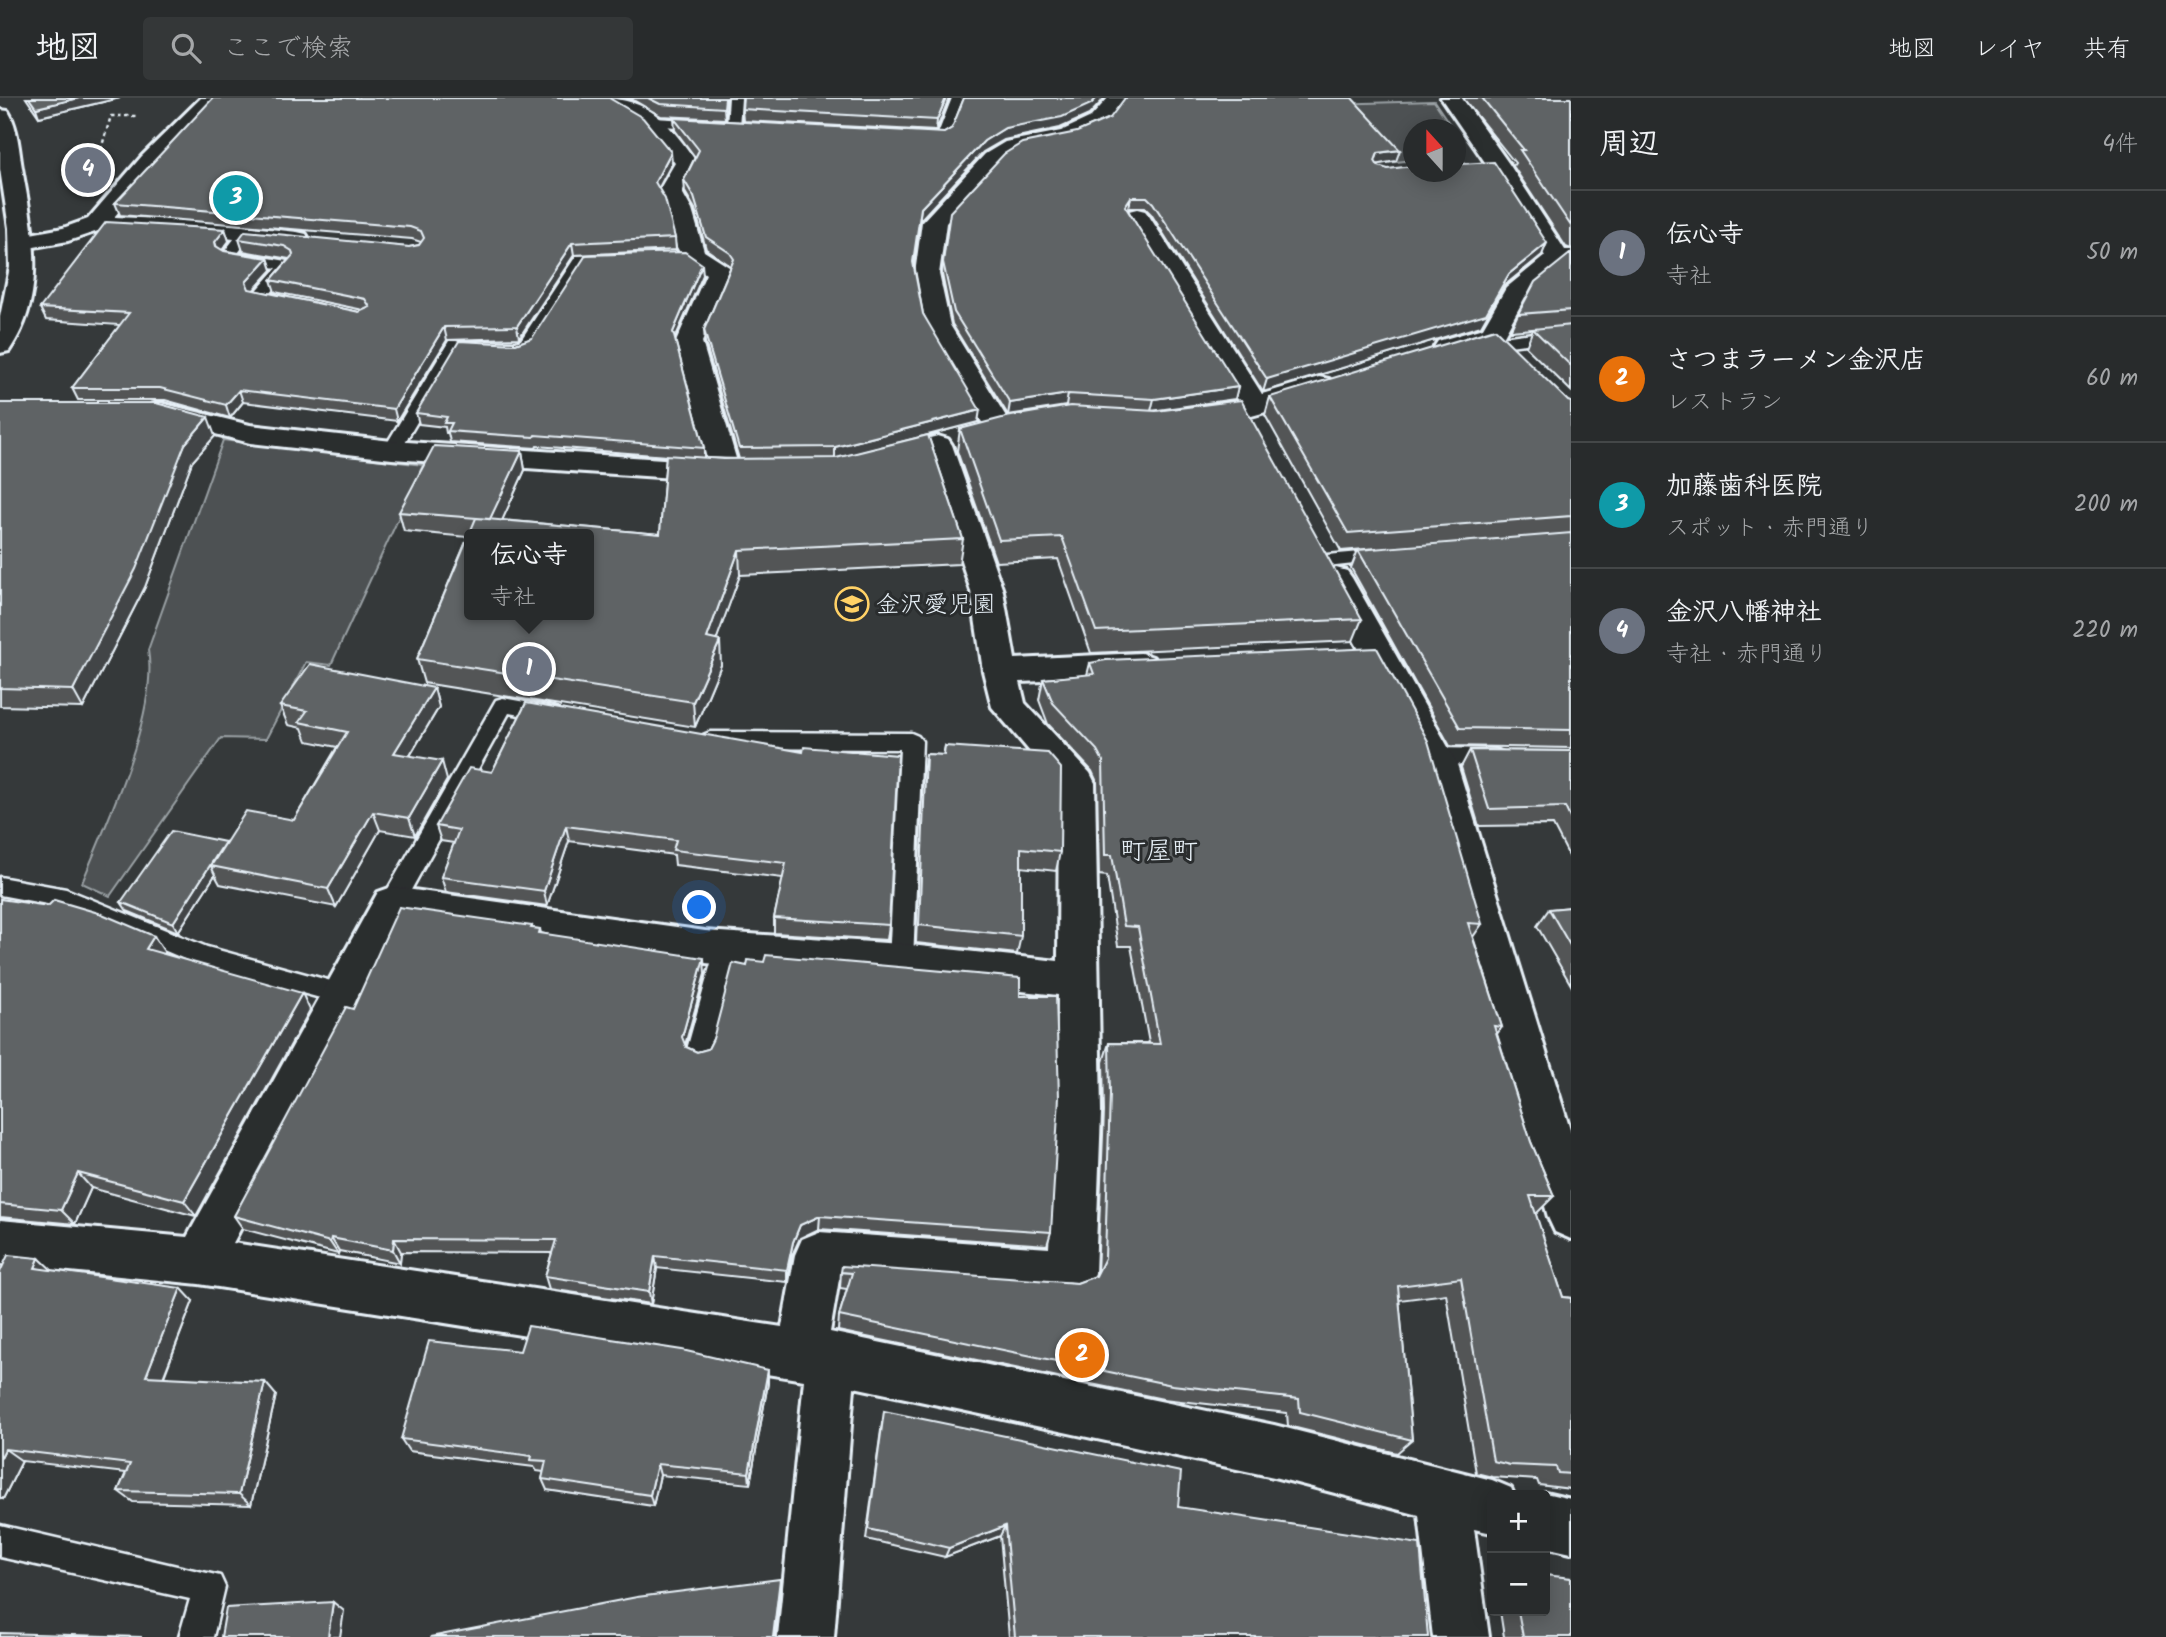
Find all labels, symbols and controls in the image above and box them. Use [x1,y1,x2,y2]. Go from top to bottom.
search box [143,17,633,80]
text: 地図 [35,23,101,76]
text: ここで検索 [223,28,353,70]
icon: search [167,29,205,67]
text: 地図 [1888,30,1936,69]
text: レイヤ [1974,30,2045,69]
text: 共有 [2083,30,2131,69]
north arrow [1403,119,1466,182]
text: 周辺 [1599,121,1659,169]
text: 4件 [2102,127,2138,163]
pin: 4 [65,144,111,196]
pin: 3 [213,172,259,224]
text: 伝心寺 [1666,214,1744,256]
text: 1 [1619,235,1625,271]
text: 50 m [2087,235,2138,271]
text: 寺社 [1666,259,1712,295]
text: さつまラーメン金沢店 [1666,340,1926,382]
text: 2 [1615,361,1629,397]
text: 60 m [2086,361,2138,397]
text: レストラン [1666,385,1783,421]
text: 加藤歯科医院 [1666,466,1822,508]
text: 3 [1616,487,1628,523]
text: 200 m [2074,487,2138,523]
text: スポット · 赤門通り [1666,511,1874,547]
popup [464,529,594,620]
text: 伝心寺 [490,535,568,577]
text: 寺社 [490,580,536,616]
school or university icon: 金沢愛児園 [833,585,871,623]
place label: 金沢愛児園 [876,586,996,625]
text: 金沢八幡神社 [1666,592,1822,634]
text: 4 [1616,613,1628,649]
text: 220 m [2072,613,2138,649]
text: 寺社 · 赤門通り [1666,637,1828,673]
pin: 1 [506,643,552,695]
district label: 町屋町 [1120,831,1198,873]
your location [682,890,716,924]
pin: 2 [1059,1329,1105,1381]
map controls [1487,1490,1550,1616]
button: + [1487,1490,1550,1553]
button: − [1487,1553,1550,1616]

